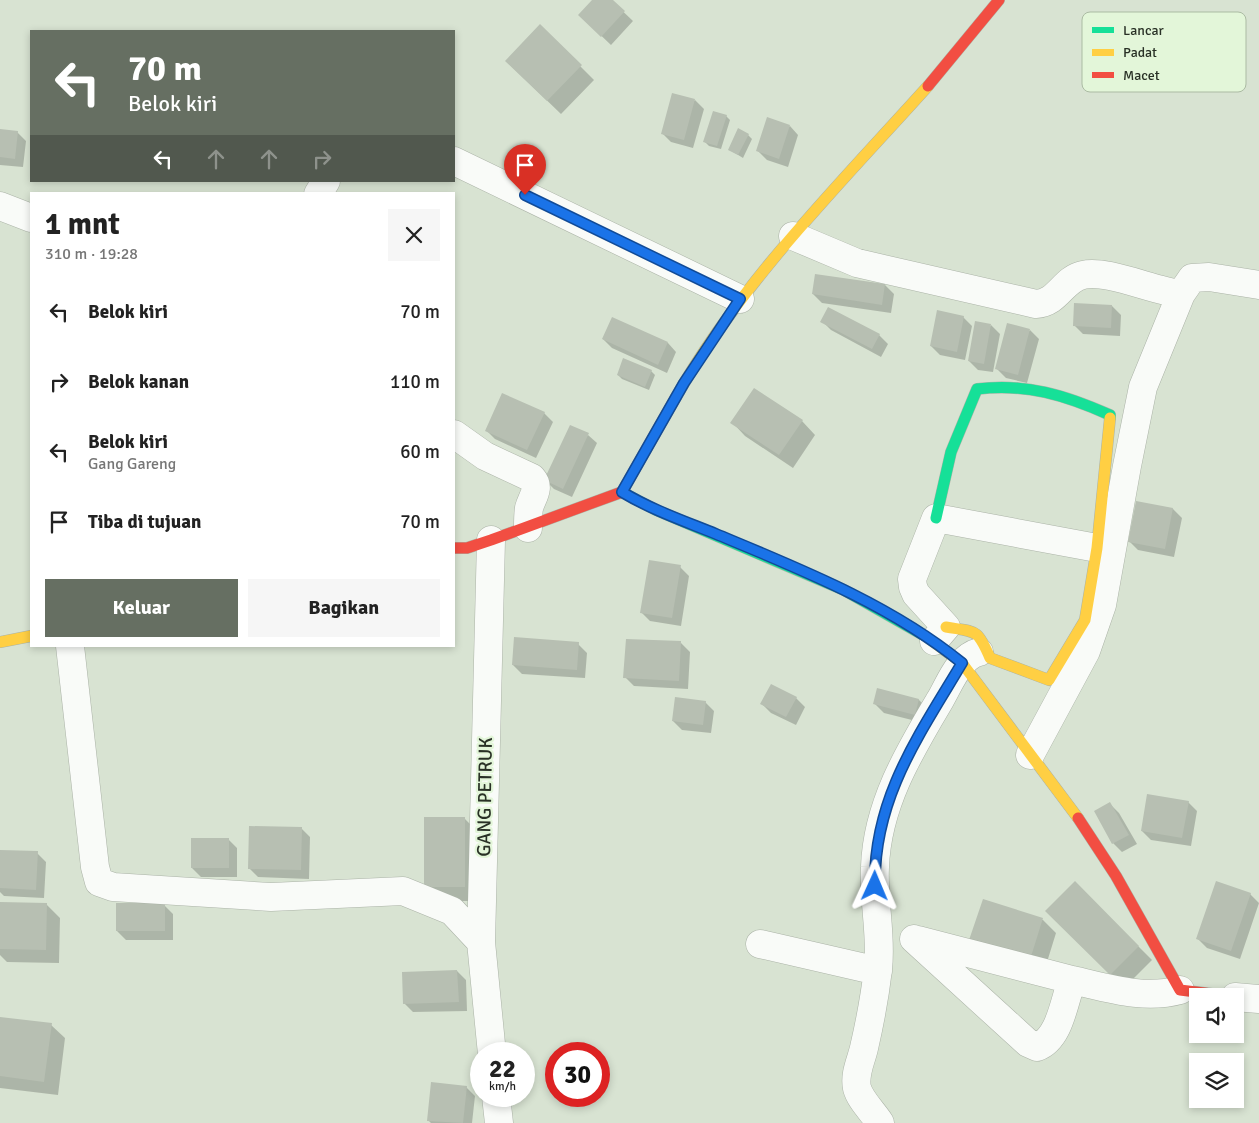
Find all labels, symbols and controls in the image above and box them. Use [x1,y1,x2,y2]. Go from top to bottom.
legend [1082,12,1246,92]
text: Lancar [1123,22,1165,39]
text: Padat [1123,44,1157,61]
text: 70 m [128,47,202,90]
icon: left [45,50,110,115]
text: Macet [1123,67,1160,84]
text: Belok kiri [128,90,217,117]
pin [504,144,546,195]
icon: left [149,145,177,173]
icon: ahead [202,145,230,173]
icon: ahead [255,145,283,173]
icon: right [308,145,336,173]
icon: arrive [511,151,539,179]
text: 1 mnt [45,206,120,243]
button: close [388,209,440,261]
text: 310 m · 19:28 [45,244,138,264]
icon: left [45,298,73,326]
text: Belok kiri [88,300,168,324]
text: 70 m [400,300,440,324]
icon: right [45,368,73,396]
text: Belok kanan [88,370,189,394]
text: 110 m [390,370,440,394]
text: Belok kiri [88,430,168,454]
icon: left [45,438,73,466]
text: 60 m [400,440,440,464]
text: Gang Gareng [88,454,176,474]
icon: arrive [45,508,73,536]
text: Tiba di tujuan [88,510,201,534]
text: 70 m [400,510,440,534]
button: Keluar [45,579,238,637]
button: Bagikan [248,579,440,637]
street label: GANG PETRUK [472,737,498,857]
position arrow [848,859,900,911]
map controls [1189,988,1244,1108]
button: sound [1189,988,1244,1043]
speed limit sign: 30 [545,1042,610,1107]
text: 22 [489,1053,516,1084]
button: layers [1189,1053,1244,1108]
text: km/h [489,1079,516,1094]

